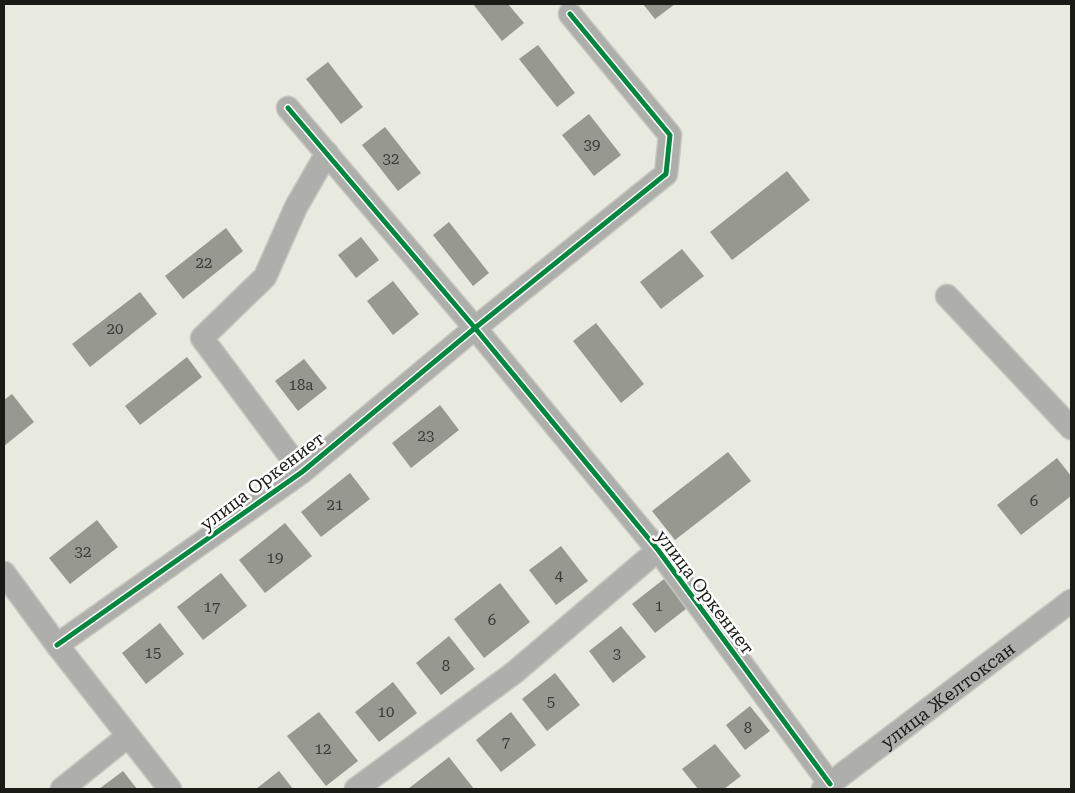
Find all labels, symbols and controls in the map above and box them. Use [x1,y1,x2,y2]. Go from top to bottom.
house number: 39 [584,136,600,154]
house number: 32 [383,150,399,168]
house number: 22 [196,254,212,272]
house number: 20 [107,320,123,338]
house number: 18а [289,376,313,394]
street label: улица Оркениет [196,427,328,535]
house number: 23 [418,427,434,445]
house number: 6 [1030,492,1038,510]
house number: 21 [327,496,343,514]
street label: улица Оркениет [651,526,759,658]
house number: 32 [75,543,91,561]
house number: 19 [267,549,283,567]
house number: 4 [555,567,564,585]
house number: 1 [655,597,663,615]
house number: 17 [204,598,220,616]
house number: 6 [488,611,496,629]
street label: улица Желтоксан [876,637,1019,752]
house number: 15 [145,644,161,662]
house number: 3 [613,645,621,663]
house number: 8 [442,657,450,675]
house number: 5 [547,693,555,711]
house number: 10 [378,703,394,721]
house number: 8 [744,719,752,737]
house number: 7 [502,733,510,751]
house number: 12 [315,740,331,758]

